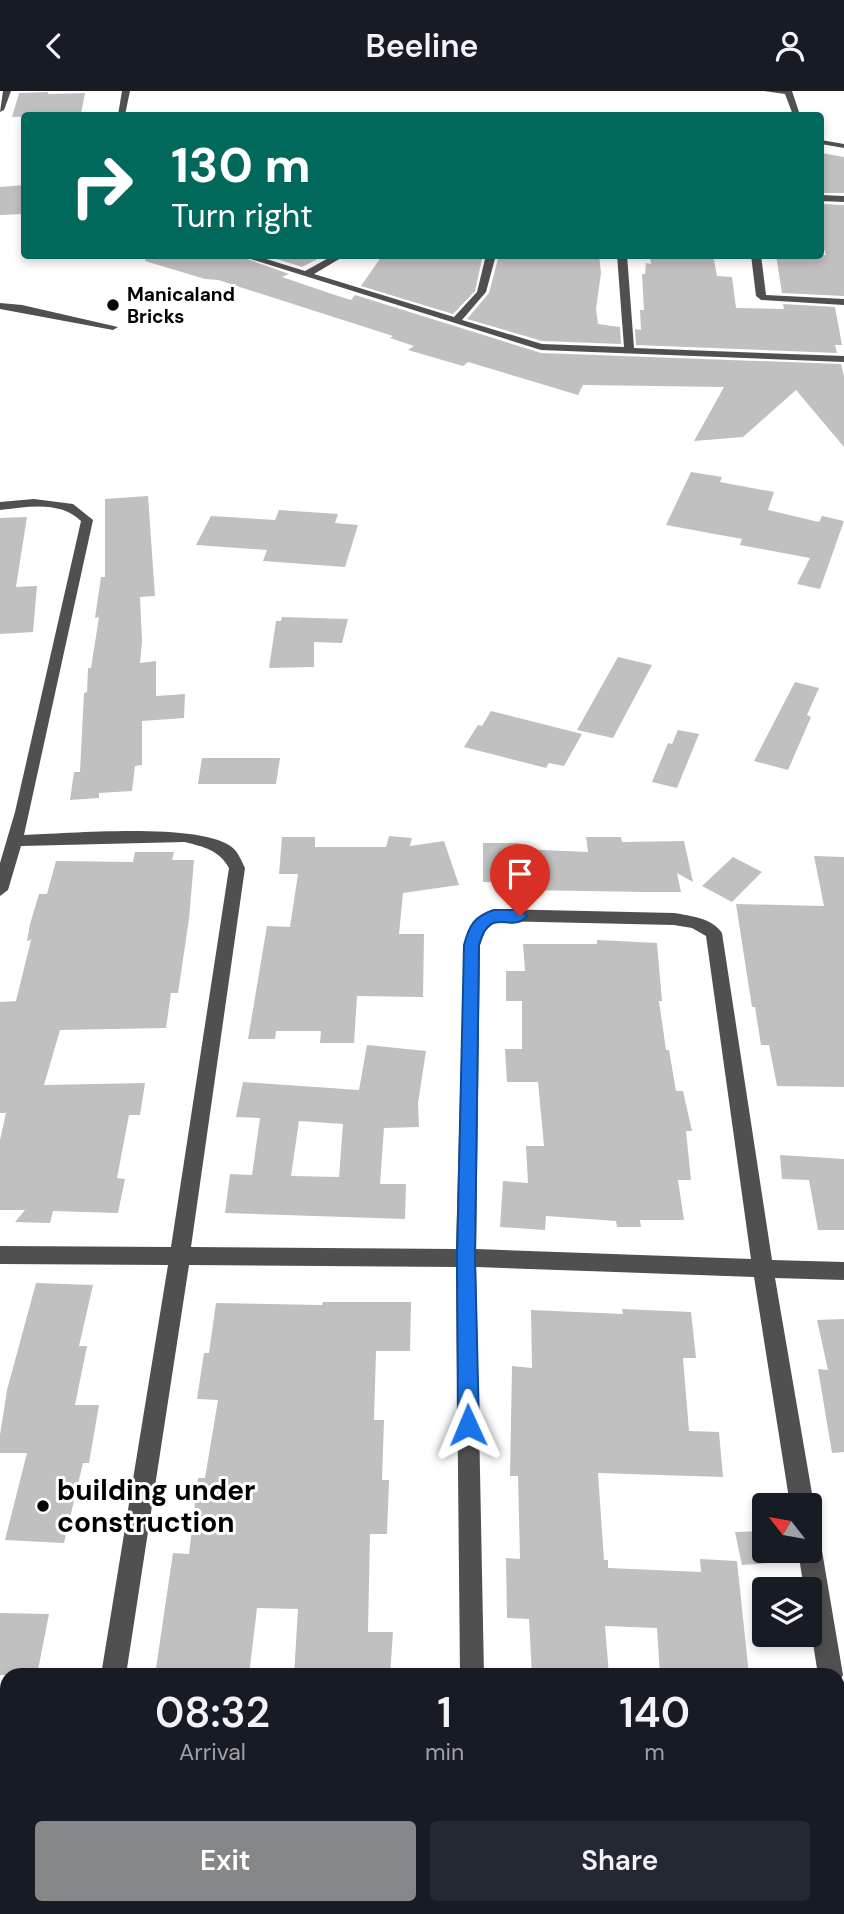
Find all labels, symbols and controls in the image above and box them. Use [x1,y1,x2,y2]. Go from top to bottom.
text: Beeline [366,25,478,67]
icon: back [35,27,73,65]
icon: person [771,27,809,65]
text: 130 m [171,133,311,197]
icon: right [56,140,147,231]
text: Turn right [171,195,313,237]
place label: Manicaland Bricks [127,282,235,329]
marker: Manicaland Bricks [105,297,121,313]
pin [490,844,550,916]
icon: arrive [501,855,539,893]
position arrow [431,1388,505,1462]
place label: building under construction [57,1472,255,1541]
north arrow [752,1493,822,1563]
map controls [752,1493,822,1647]
marker: building under construction [35,1498,51,1514]
button: layers [752,1577,822,1647]
text: 08:32 [155,1685,270,1740]
text: 1 [437,1685,452,1740]
text: 140 [619,1685,690,1740]
text: Arrival [179,1737,246,1767]
text: min [425,1737,464,1767]
text: m [644,1737,665,1767]
button: Exit [35,1821,416,1901]
button: Share [430,1821,810,1901]

